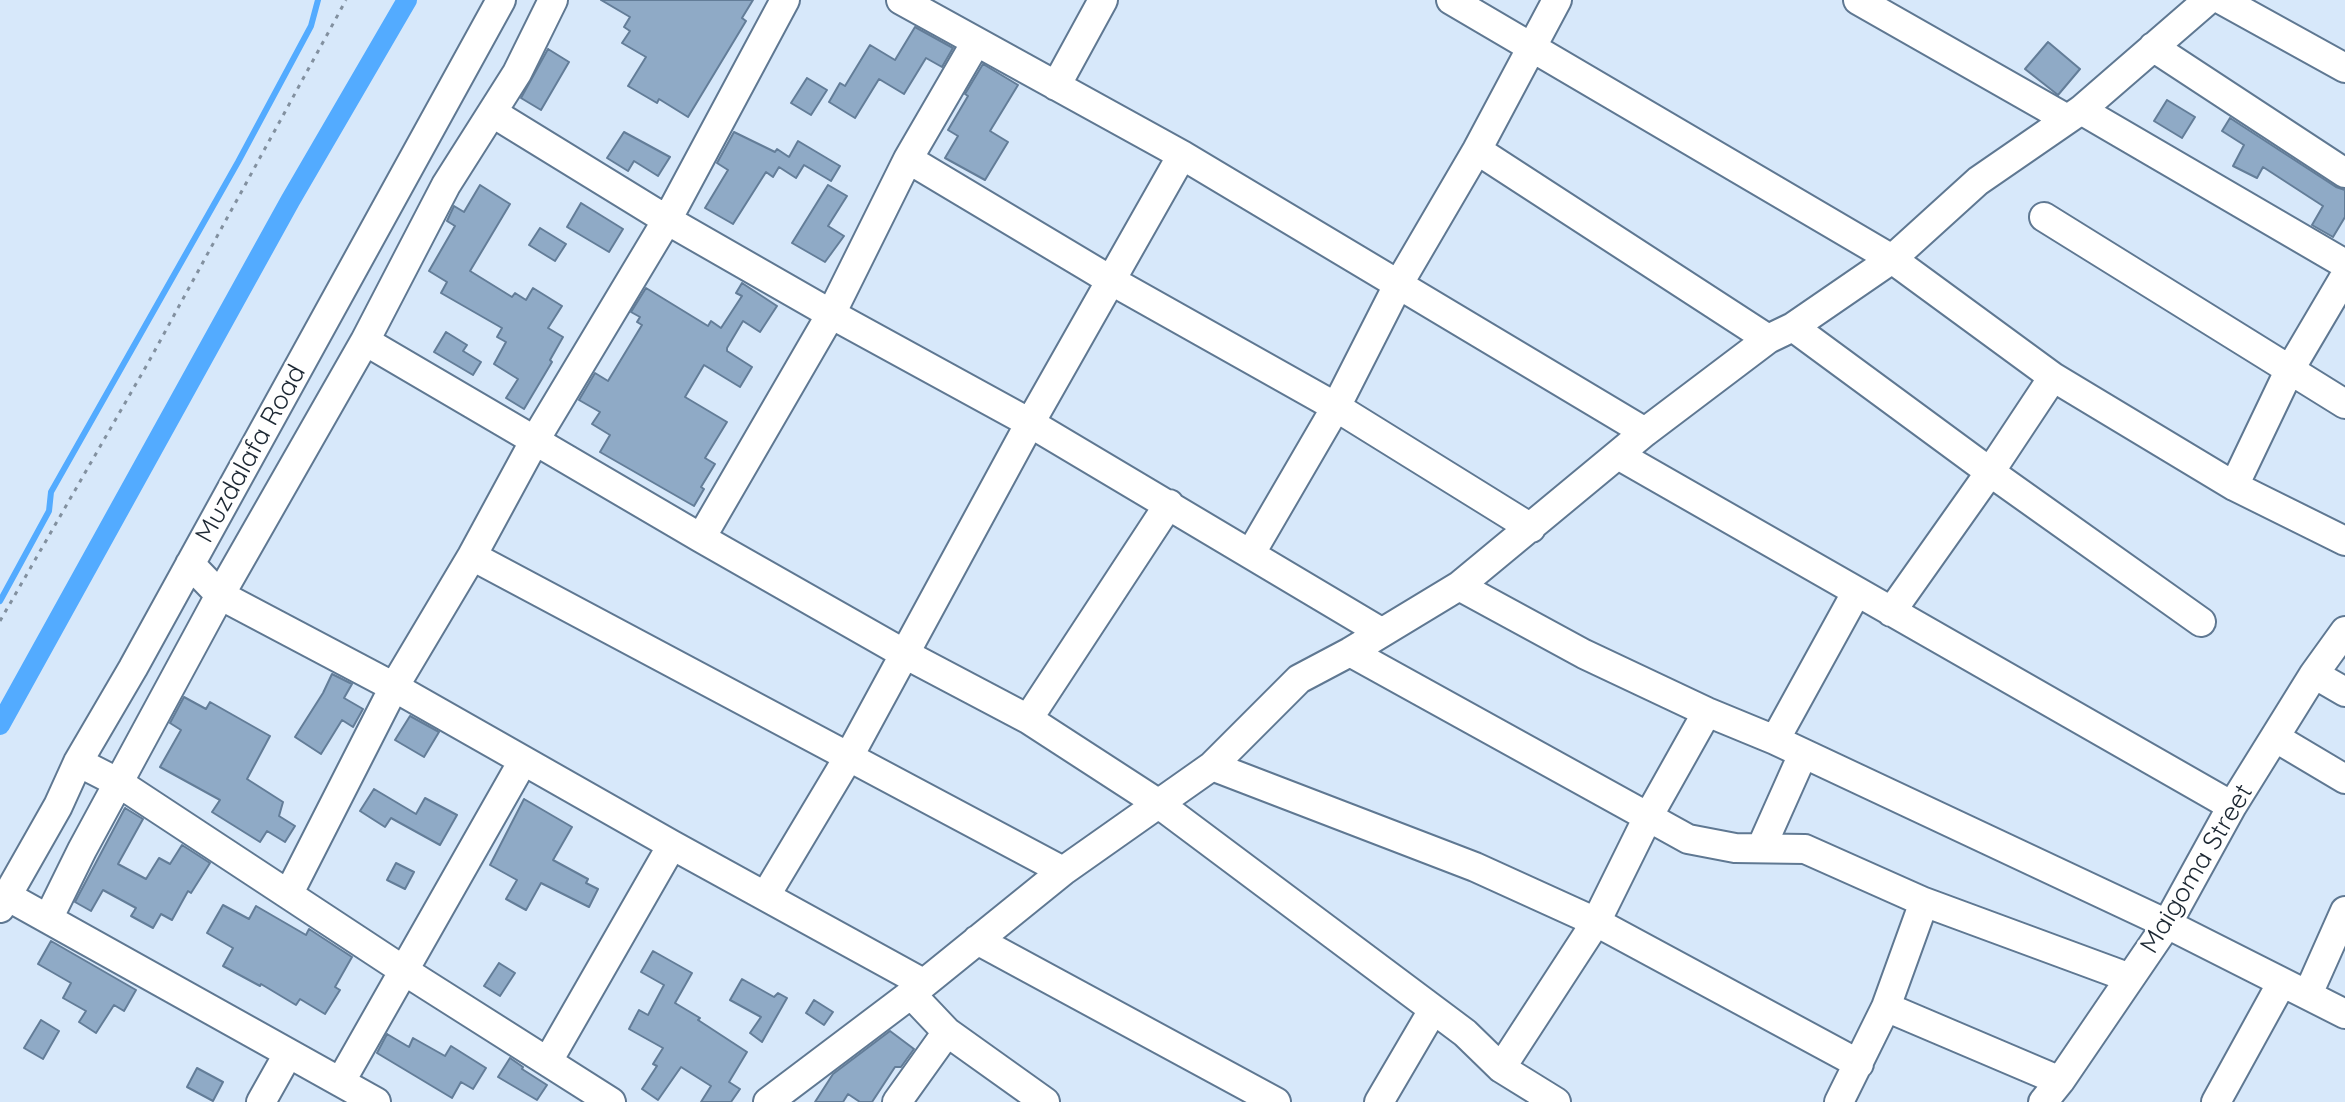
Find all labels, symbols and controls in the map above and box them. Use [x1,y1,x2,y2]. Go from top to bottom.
street label: Muzdalafa Road [189,360,313,548]
street label: Maigoma Street [2134,779,2260,959]

